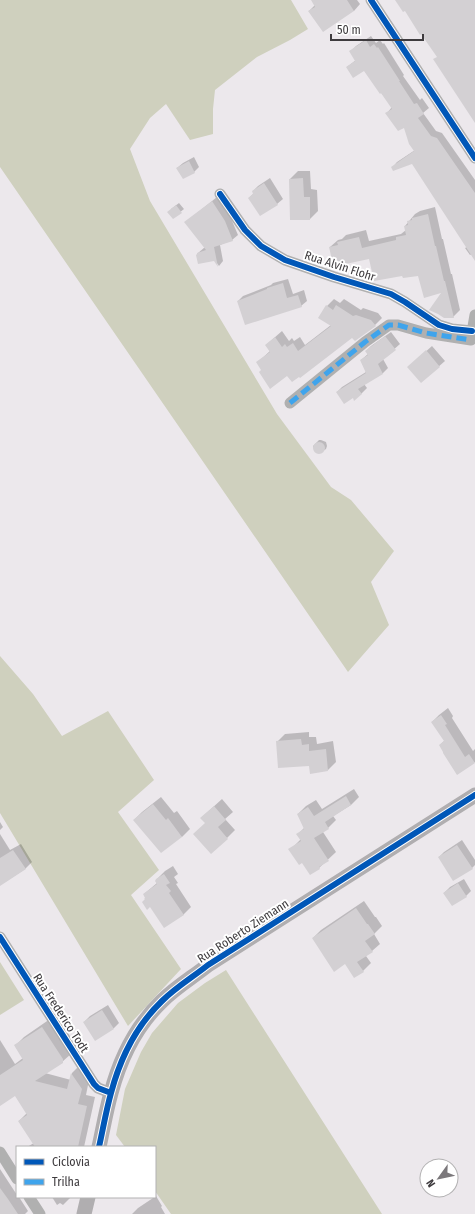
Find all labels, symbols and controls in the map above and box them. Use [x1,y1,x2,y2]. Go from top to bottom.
scale bar [331,16,423,42]
text: 50 m [337,23,361,37]
street label: Rua Alvin Flohr [303,248,378,284]
street label: Rua Roberto Ziemann [195,896,291,966]
street label: Rua Frederico Todt [30,971,92,1055]
legend [16,1146,156,1198]
text: Ciclovia [52,1155,90,1169]
north arrow [419,1158,459,1198]
text: Trilha [52,1175,80,1189]
text: N [424,1177,438,1189]

